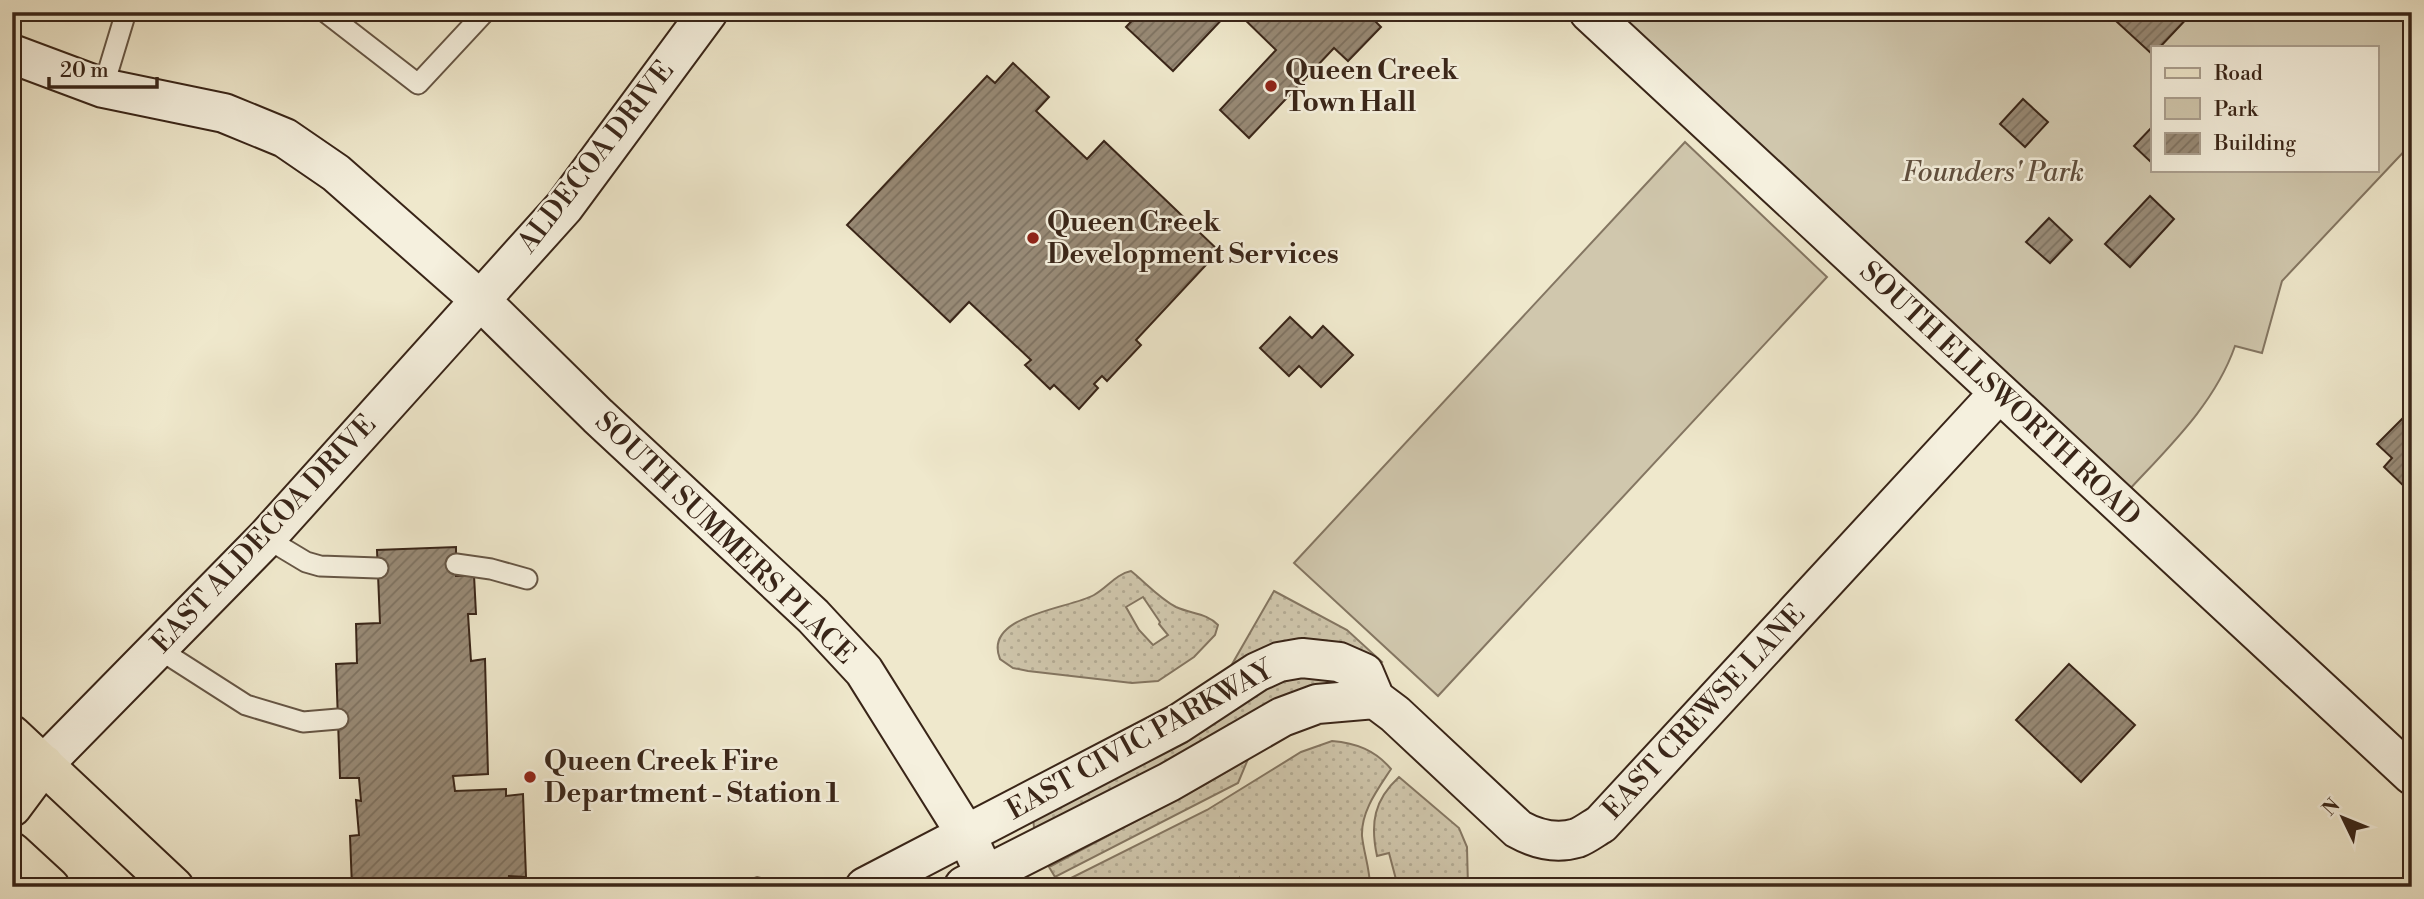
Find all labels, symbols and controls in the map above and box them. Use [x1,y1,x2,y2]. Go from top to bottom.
scale bar [49,46,158,90]
legend [2151,46,2378,172]
place label: Queen Creek Town Hall [1285,53,1459,120]
street label: ALDECOA DRIVE [510,54,682,261]
text: 20 m [60,58,109,84]
text: Road [2214,61,2263,87]
marker: Queen Creek Town Hall [1263,78,1279,94]
text: Park [2214,97,2259,123]
text: Building [2213,131,2296,157]
park label: Founders' Park [1902,155,2084,190]
place label: Queen Creek Development Services [1047,205,1339,272]
marker: Queen Creek Development Services [1025,230,1041,246]
street label: SOUTH ELLSWORTH ROAD [1852,254,2148,534]
street label: SOUTH SUMMERS PLACE [588,404,862,672]
street label: EAST ALDECOA DRIVE [144,407,384,661]
street label: EAST CREWSE LANE [1595,597,1813,827]
street label: EAST CIVIC PARKWAY [1001,651,1281,828]
place label: Queen Creek Fire Department - Station 1 [544,744,840,811]
marker: Queen Creek Fire Department - Station 1 [522,769,538,785]
north arrow [2308,783,2378,853]
text: N [2317,793,2345,821]

